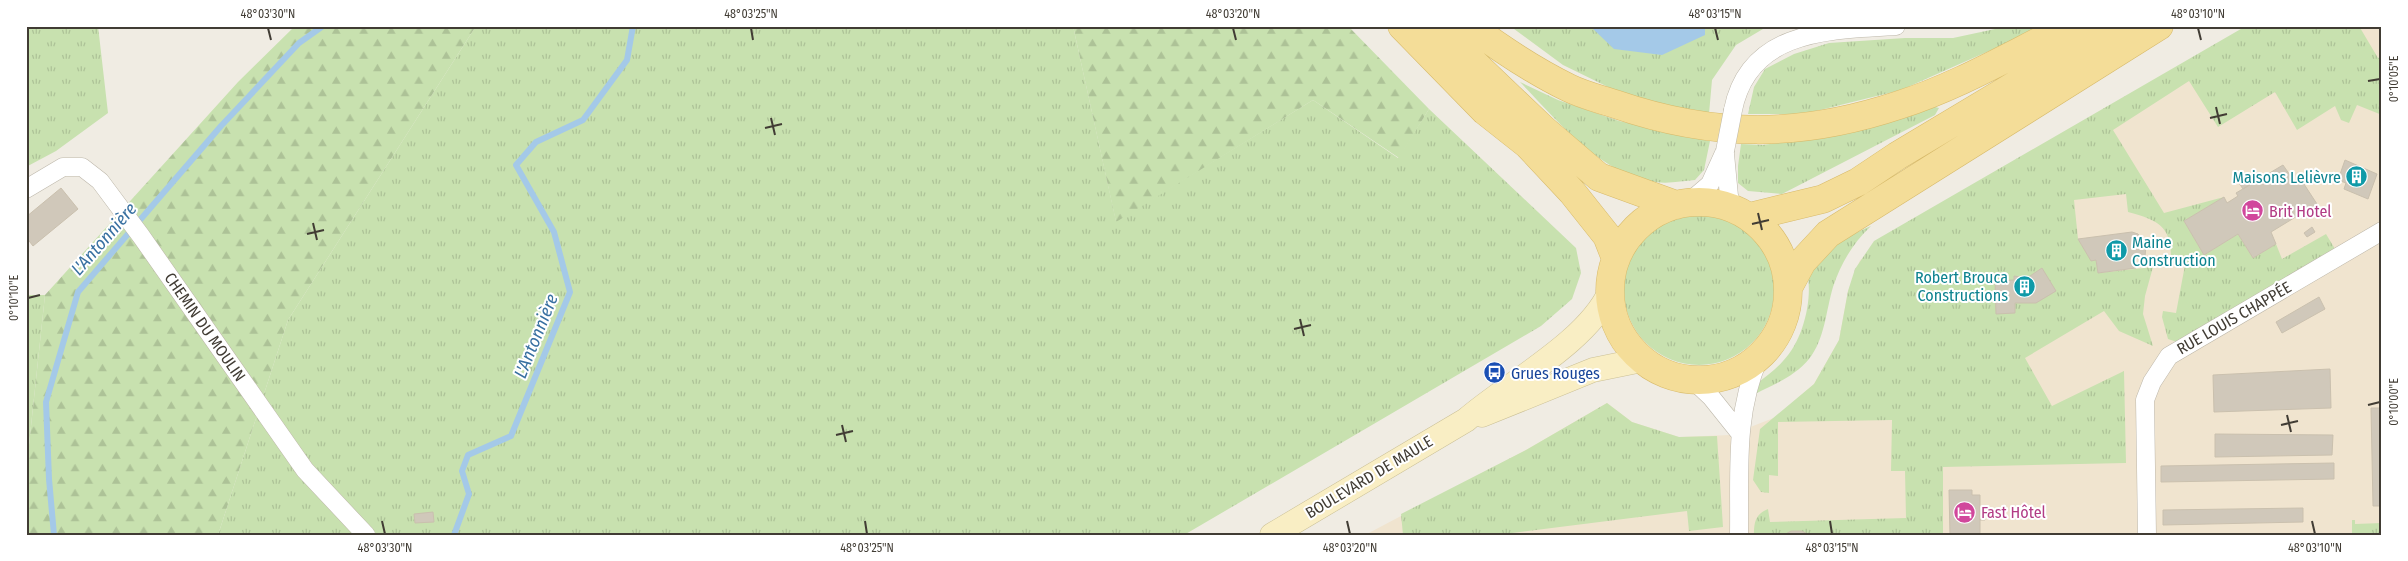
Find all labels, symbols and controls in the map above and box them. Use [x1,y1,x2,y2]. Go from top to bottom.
text: 48°03'30"N [241,7,295,21]
text: 48°03'25"N [724,7,778,21]
text: 48°03'20"N [1206,7,1260,21]
text: 48°03'15"N [1688,7,1742,21]
text: 48°03'10"N [2171,7,2225,21]
text: 0°10'05"E [2387,55,2401,102]
building icon: Maisons Lelièvre [2345,165,2369,189]
place label: Maisons Lelièvre [2233,168,2341,187]
water label: L'Antonnière [67,198,142,280]
hotel icon: Brit Hotel [2241,199,2265,223]
place label: Brit Hotel [2269,202,2332,221]
place label: Maine Construction [2132,233,2216,270]
building icon: Maine Construction [2104,239,2128,263]
place label: Robert Brouca Constructions [1915,268,2008,305]
street label: CHEMIN DU MOULIN [160,269,250,385]
building icon: Robert Brouca Constructions [2012,274,2036,298]
text: 0°10'10"E [7,275,21,321]
street label: RUE LOUIS CHAPPÉE [2173,278,2295,358]
water label: L'Antonnière [509,290,563,381]
bus stop icon: Grues Rouges [1483,361,1507,385]
place label: Grues Rouges [1511,364,1600,383]
text: 0°10'00"E [2387,378,2401,426]
street label: BOULEVARD DE MAULE [1302,431,1436,523]
hotel icon: Fast Hôtel [1953,500,1977,524]
place label: Fast Hôtel [1981,503,2046,522]
text: 48°03'30"N [358,541,412,555]
text: 48°03'25"N [840,541,894,555]
text: 48°03'20"N [1323,541,1377,555]
text: 48°03'15"N [1805,541,1859,555]
text: 48°03'10"N [2288,541,2342,555]

